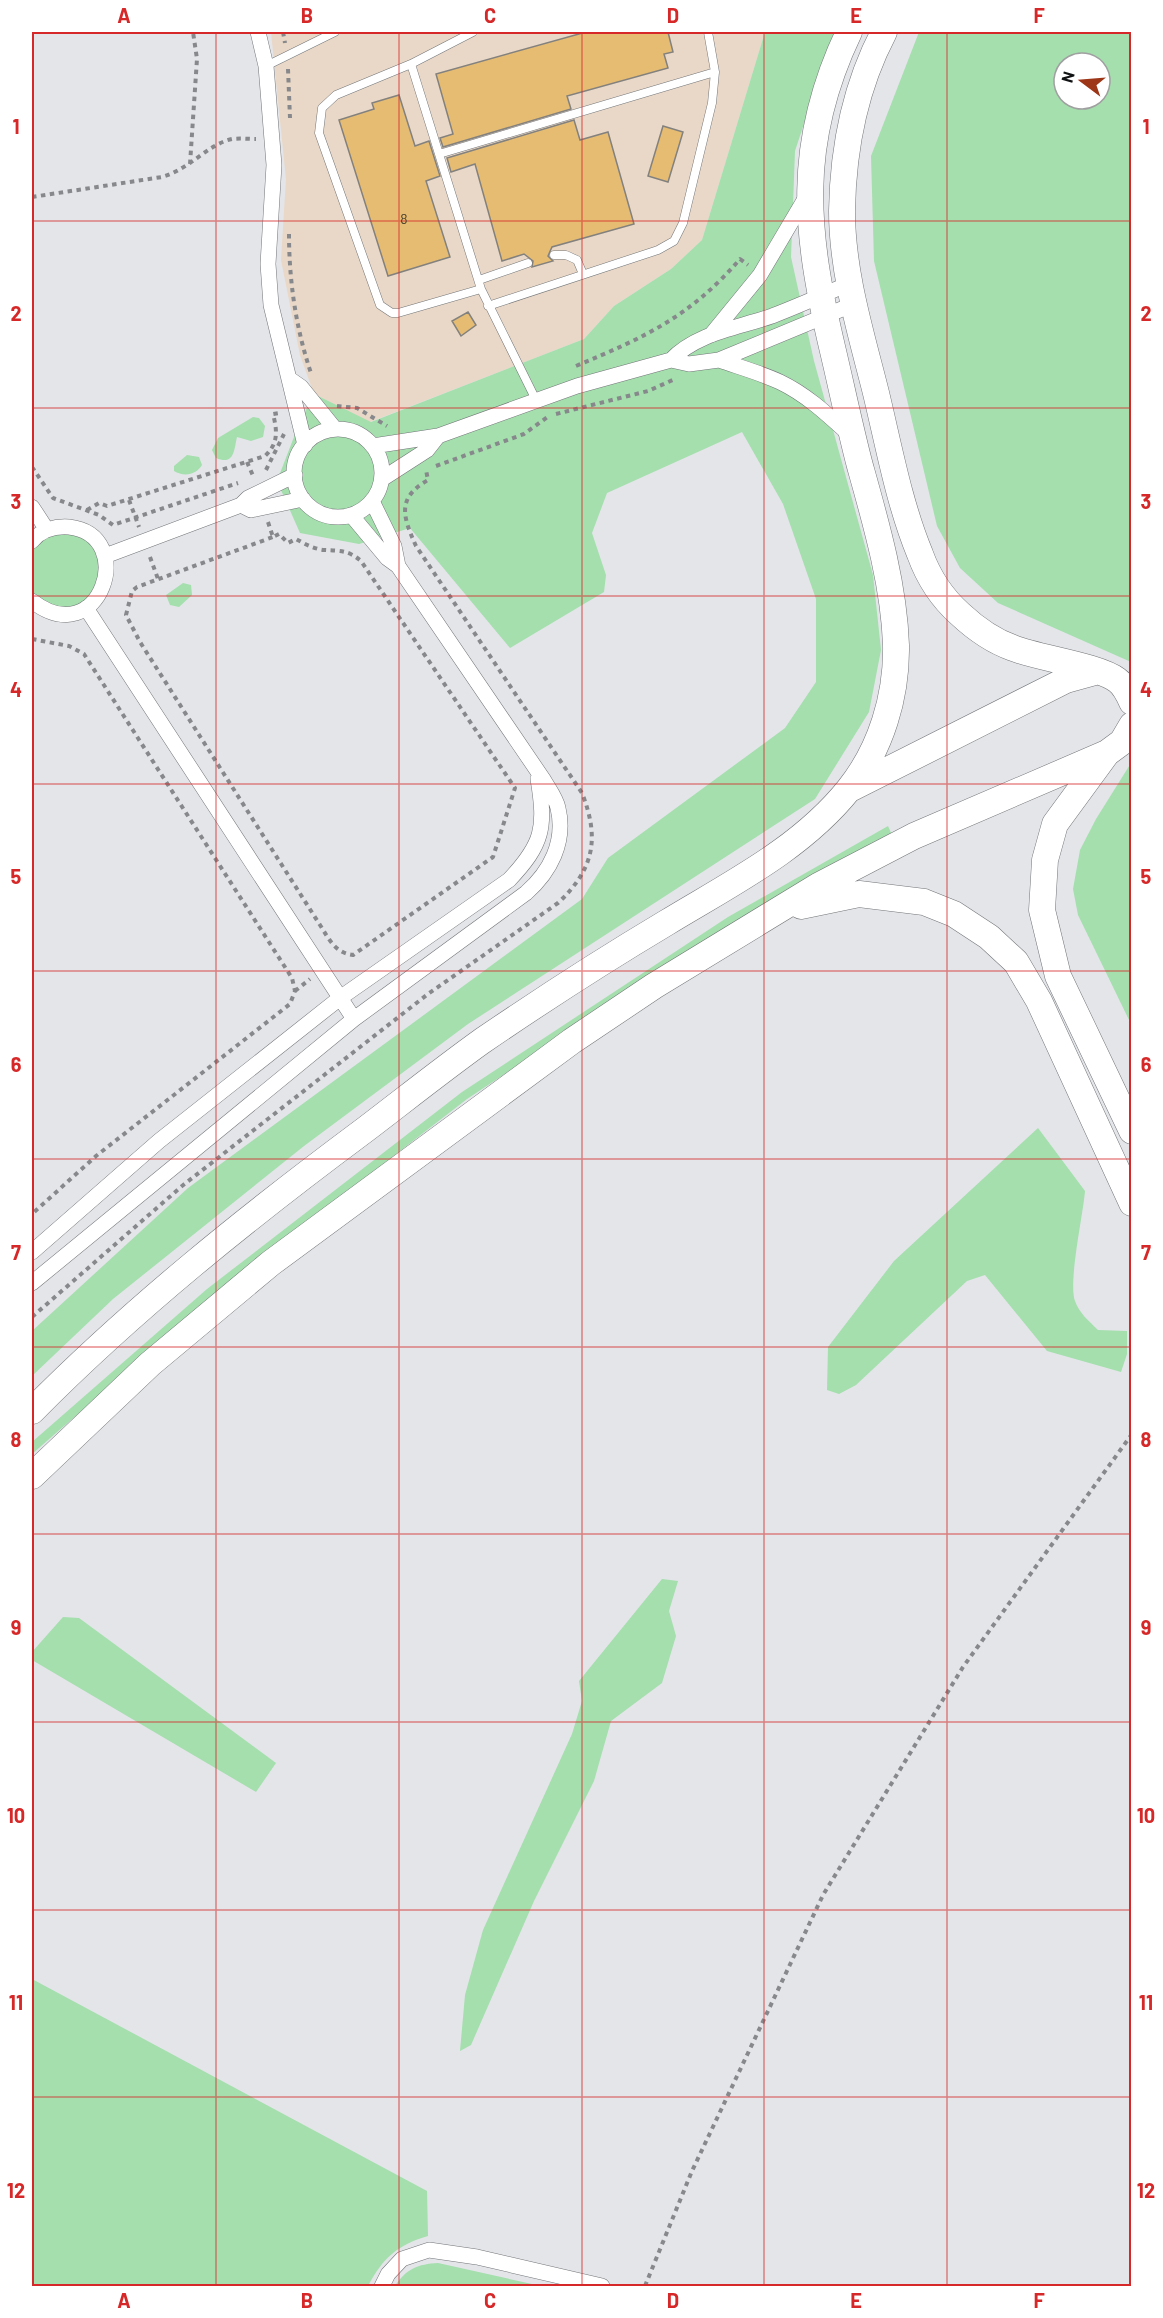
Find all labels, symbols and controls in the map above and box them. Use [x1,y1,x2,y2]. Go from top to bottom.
text: A [117,3,131,27]
text: B [301,3,313,27]
text: C [484,3,496,27]
text: D [667,3,679,27]
text: E [850,3,862,27]
text: F [1033,3,1045,27]
north arrow [1052,51,1112,111]
text: N [1057,69,1078,84]
text: 1 [12,114,20,138]
text: 1 [1142,114,1150,138]
house number: 8 [400,210,408,227]
text: 2 [10,301,22,325]
text: 2 [1140,301,1152,325]
text: 3 [11,489,21,513]
text: 3 [1141,489,1151,513]
text: 4 [10,677,22,701]
text: 4 [1140,677,1152,701]
text: 5 [11,864,22,888]
text: 5 [1141,864,1152,888]
text: 6 [11,1052,22,1076]
text: 6 [1141,1052,1152,1076]
text: 7 [11,1240,21,1264]
text: 7 [1141,1240,1151,1264]
text: 8 [11,1427,22,1451]
text: 8 [1141,1427,1152,1451]
text: 9 [11,1615,21,1639]
text: 9 [1141,1615,1151,1639]
text: 10 [7,1803,25,1827]
text: 10 [1137,1803,1155,1827]
text: 11 [9,1990,23,2014]
text: 11 [1139,1990,1153,2014]
text: 12 [7,2178,25,2202]
text: 12 [1137,2178,1155,2202]
text: A [117,2288,131,2312]
text: B [301,2288,313,2312]
text: C [484,2288,496,2312]
text: D [667,2288,679,2312]
text: E [850,2288,862,2312]
text: F [1033,2288,1045,2312]

